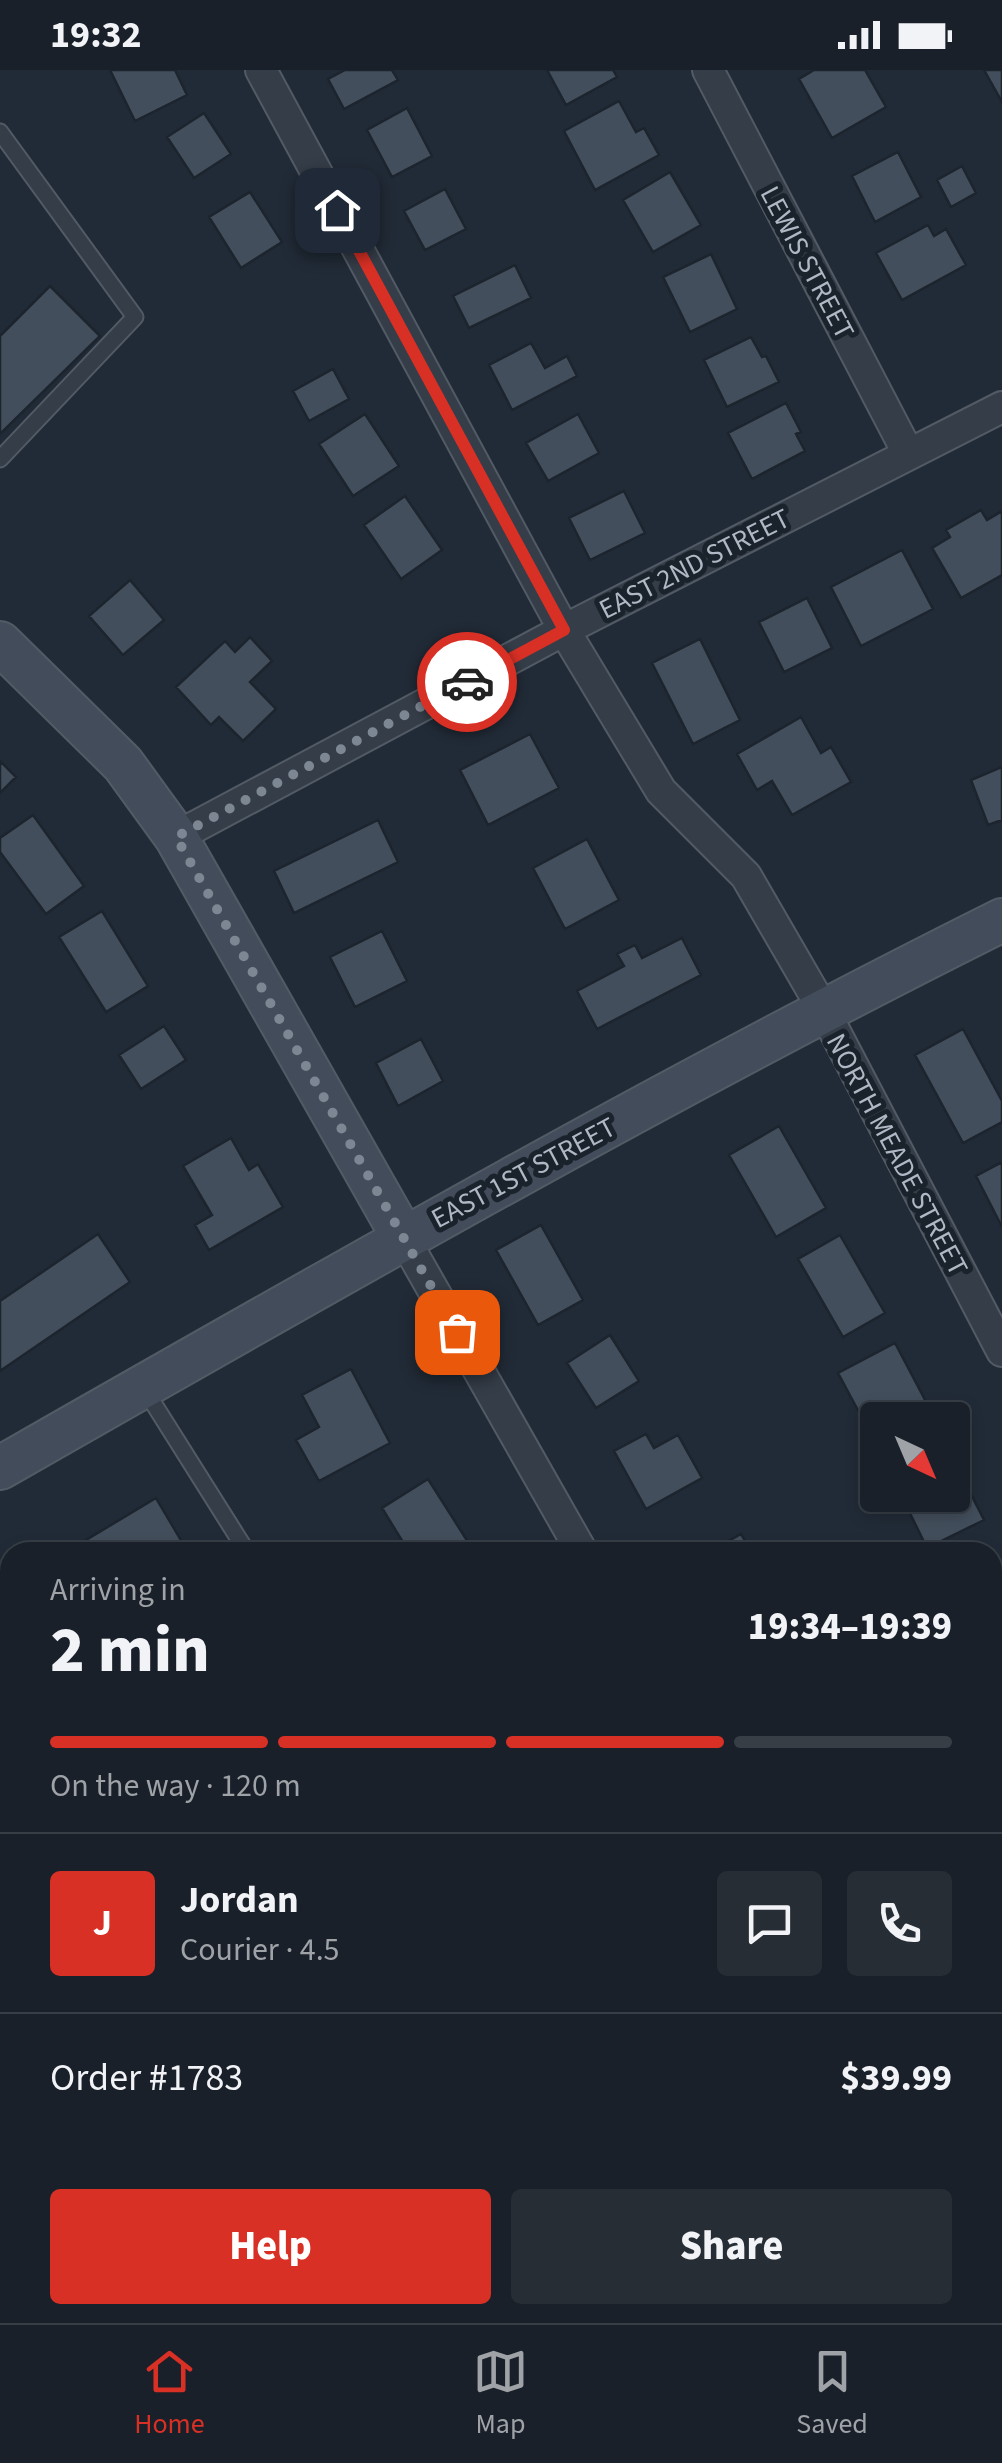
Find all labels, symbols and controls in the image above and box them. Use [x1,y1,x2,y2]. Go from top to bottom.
text: 19:32 [50,8,142,62]
pin [295,168,380,253]
street label: LEWIS STREET [750,179,864,346]
icon: home [310,183,365,238]
street label: EAST 2ND STREET [592,498,797,629]
courier [417,632,517,732]
icon: car [440,655,495,710]
street label: NORTH MEADE STREET [816,1026,978,1283]
street label: EAST 1ST STREET [424,1107,623,1238]
pin [415,1290,500,1375]
icon: bag [430,1305,485,1360]
north arrow [860,1402,970,1512]
map controls [860,1402,970,1512]
text: Arriving in [50,1567,186,1613]
text: 19:34–19:39 [748,1600,952,1654]
text: 2 min [50,1604,210,1697]
text: On the way · 120 m [50,1763,301,1809]
button: chat [717,1871,822,1976]
button: phone [847,1871,952,1976]
text: Jordan [180,1873,299,1927]
text: J [93,1896,112,1950]
text: Courier · 4.5 [180,1927,340,1973]
text: Order #1783 [50,2051,243,2105]
text: $39.99 [840,2051,952,2105]
button: Help [50,2189,491,2304]
button: Share [511,2189,952,2304]
tab: Home [134,2344,205,2444]
tab: Map [473,2344,528,2444]
tab: Saved [796,2344,868,2444]

